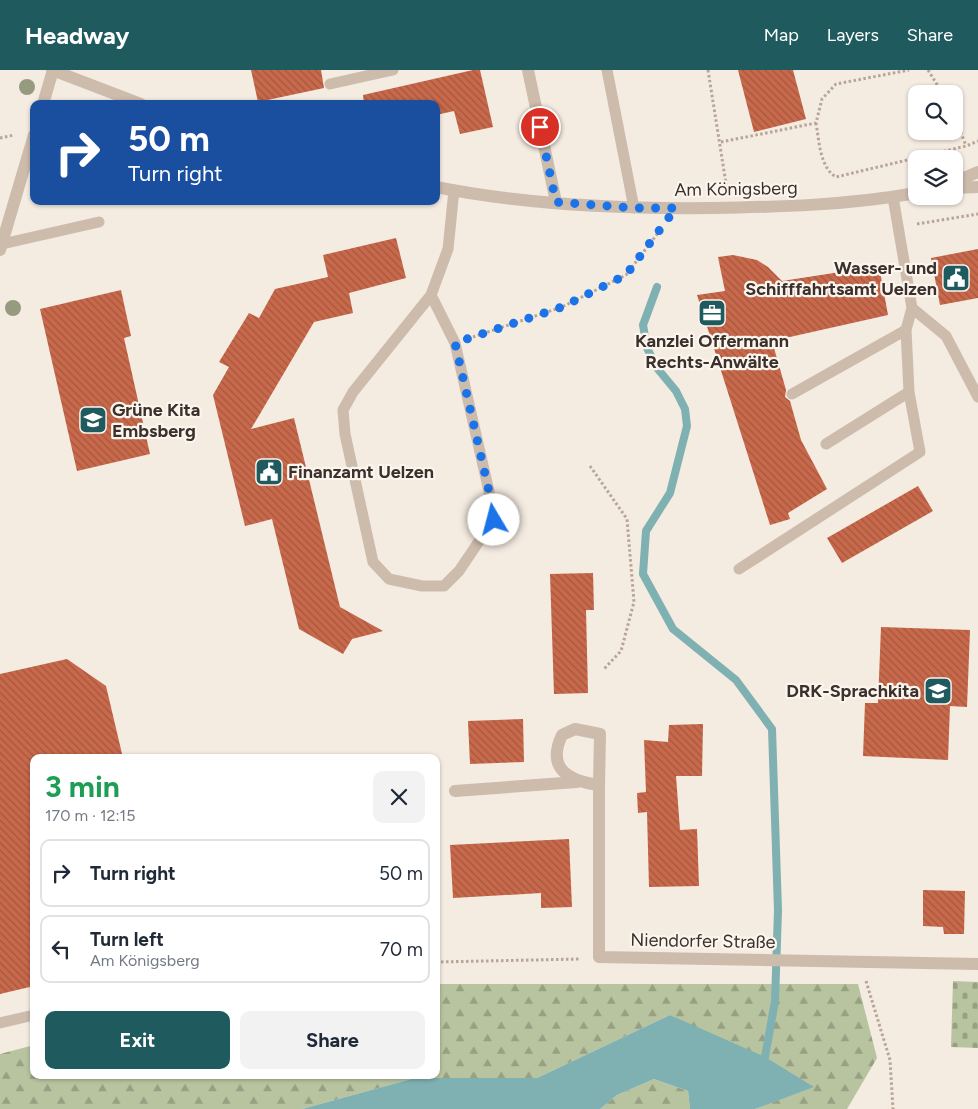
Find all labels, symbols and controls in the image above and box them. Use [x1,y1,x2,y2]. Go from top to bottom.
text: Headway [25,21,129,50]
text: Map [764,24,799,46]
text: Layers [827,24,879,46]
text: Share [907,24,953,46]
map controls [908,85,963,205]
button: search [908,85,963,140]
pin [519,106,561,148]
icon: arrive [526,113,554,141]
text: 50 m [128,118,210,160]
icon: right [45,120,110,185]
button: layers [908,150,963,205]
text: Turn right [128,160,223,187]
street label: Am Königsberg [674,177,798,201]
place label: Wasser- und Schifffahrtsamt Uelzen [745,257,937,300]
public building icon: Wasser- und Schifffahrtsamt Uelzen [941,263,971,293]
office icon: Kanzlei Offermann Rechts-Anwälte [697,298,727,328]
place label: Kanzlei Offermann Rechts-Anwälte [635,330,789,373]
place label: Grüne Kita Embsberg [112,399,200,442]
school or university icon: Grüne Kita Embsberg [78,405,108,435]
public building icon: Finanzamt Uelzen [254,457,284,487]
place label: Finanzamt Uelzen [288,461,434,483]
position arrow [467,493,519,545]
school or university icon: DRK-Sprachkita [923,676,953,706]
place label: DRK-Sprachkita [786,680,919,702]
text: 3 min [45,768,120,805]
button: close [373,771,425,823]
text: 170 m · 12:15 [45,806,135,825]
icon: right [47,859,75,887]
text: Turn right [90,862,176,885]
text: 50 m [379,862,423,885]
text: Turn left [90,928,164,951]
street label: Niendorfer Straße [630,929,776,953]
icon: left [47,935,75,963]
text: 70 m [380,938,423,961]
text: Am Königsberg [90,951,200,970]
button: Exit [45,1011,230,1069]
button: Share [240,1011,425,1069]

